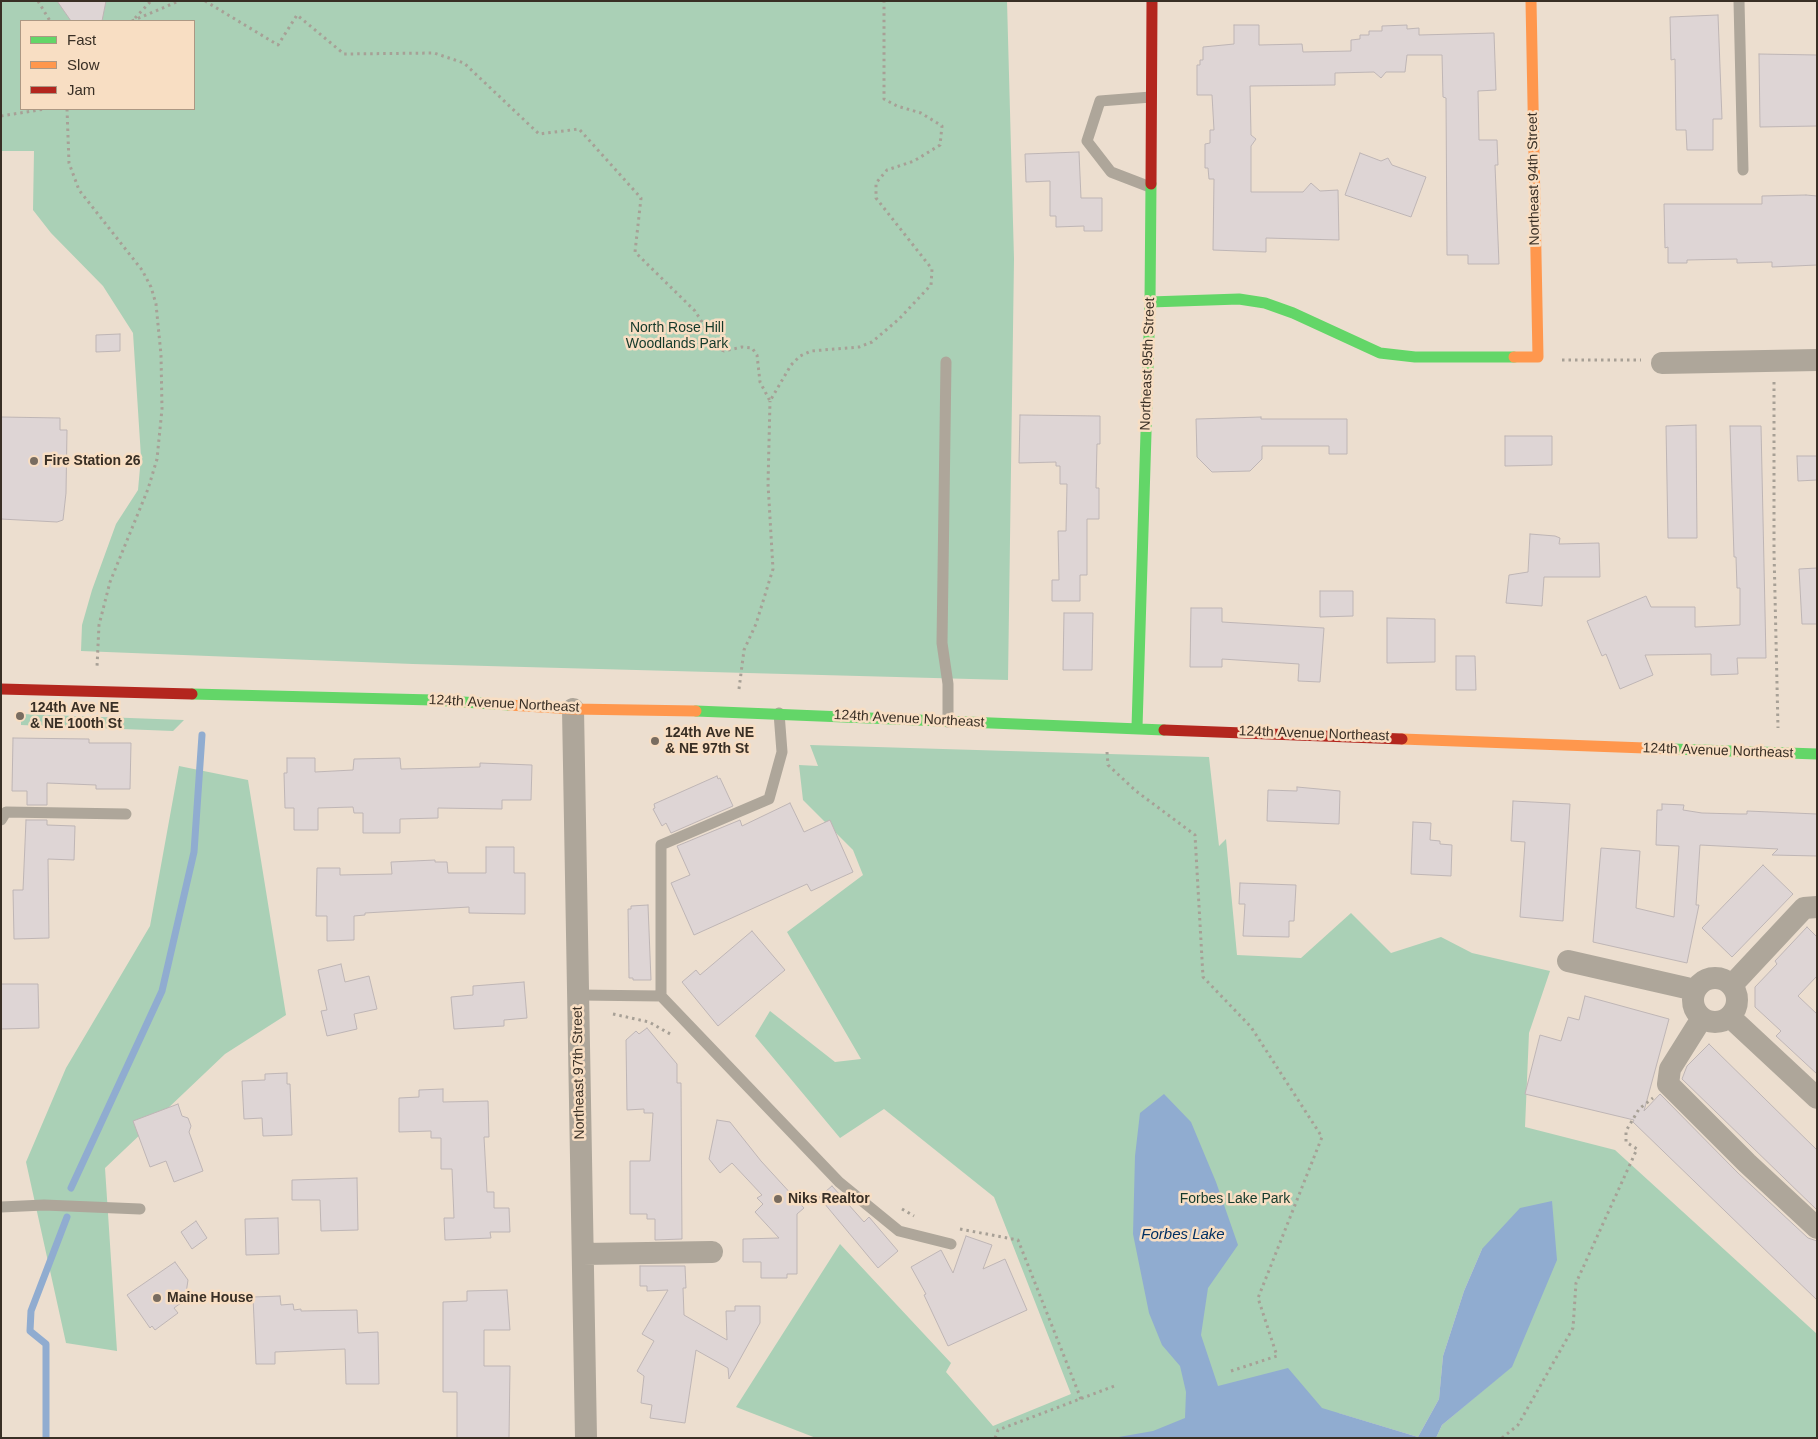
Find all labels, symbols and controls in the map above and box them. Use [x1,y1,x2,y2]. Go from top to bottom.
legend [20,20,195,110]
text: Fast [67,31,96,48]
text: Slow [67,56,100,73]
text: Jam [67,81,95,98]
street label: Northeast 94th Street [1524,112,1544,246]
street label: Northeast 95th Street [1137,297,1159,431]
park label: North Rose Hill Woodlands Park [626,320,728,352]
place label: Fire Station 26 [44,453,140,469]
marker: Fire Station 26 [28,455,40,467]
street label: 124th Avenue Northeast [428,692,580,716]
place label: 124th Ave NE & NE 100th St [30,700,122,732]
street label: 124th Avenue Northeast [833,707,985,731]
marker: 124th Ave NE & NE 100th St [14,710,26,722]
street label: 124th Avenue Northeast [1238,723,1390,745]
place label: 124th Ave NE & NE 97th St [665,725,754,758]
marker: 124th Ave NE & NE 97th St [649,735,661,747]
street label: 124th Avenue Northeast [1642,740,1794,762]
street label: Northeast 97th Street [569,1006,589,1140]
place label: Niks Realtor [788,1191,870,1207]
park label: Forbes Lake Park [1180,1191,1290,1207]
marker: Niks Realtor [772,1193,784,1205]
water label: Forbes Lake [1141,1226,1225,1244]
place label: Maine House [167,1290,253,1306]
marker: Maine House [151,1292,163,1304]

